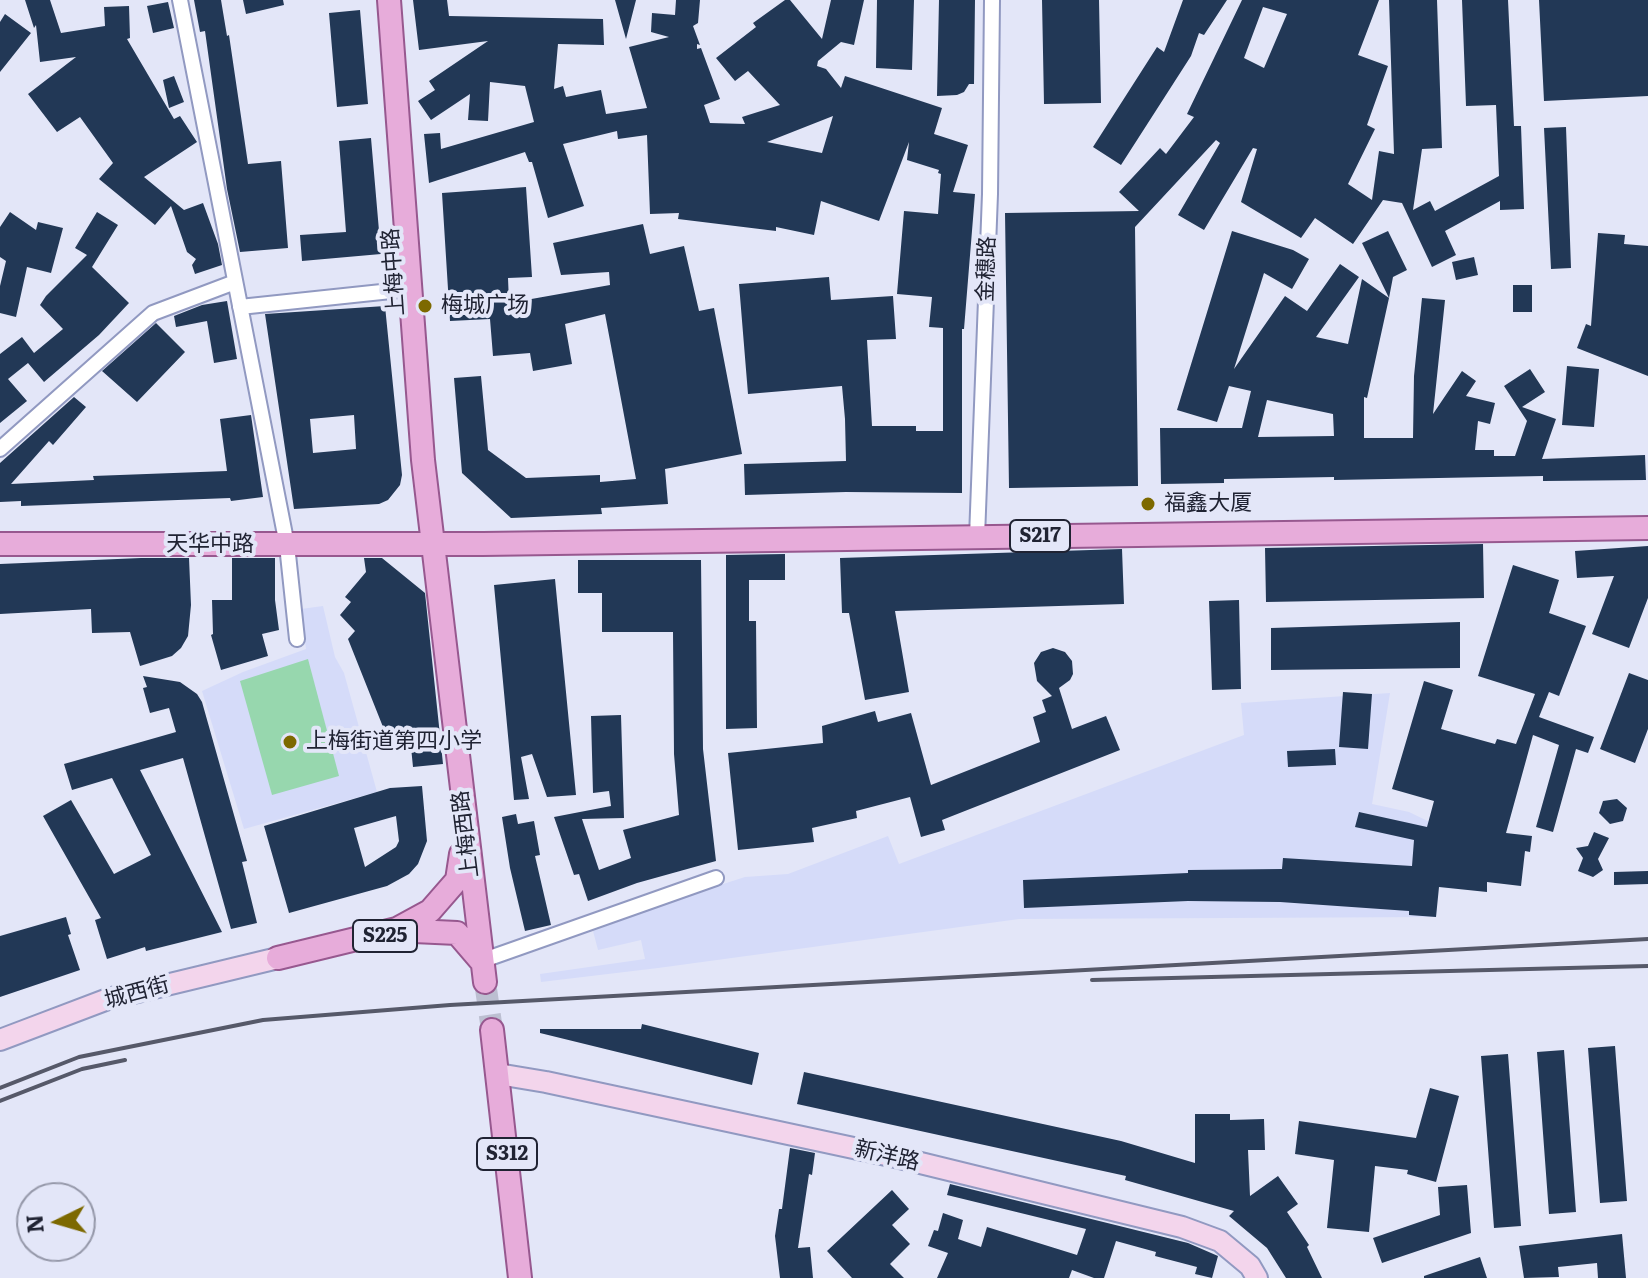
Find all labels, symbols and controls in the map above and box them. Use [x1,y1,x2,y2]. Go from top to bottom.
street label: 上梅中路 [378,227,410,317]
street label: 金穗路 [973,236,1001,302]
place label: 梅城广场 [441,293,529,319]
marker: 梅城广场 [416,297,434,315]
place label: 福鑫大厦 [1164,491,1252,517]
marker: 福鑫大厦 [1139,495,1157,513]
road number: S217 [1010,520,1070,552]
street label: 天华中路 [166,532,254,558]
place label: 上梅街道第四小学 [306,729,482,755]
marker: 上梅街道第四小学 [281,733,299,751]
street label: 上梅西路 [448,789,484,879]
road number: S225 [353,920,417,952]
street label: 城西街 [102,972,172,1014]
street label: 新洋路 [852,1136,922,1176]
road number: S312 [477,1138,537,1170]
north arrow [16,1182,96,1262]
text: N [16,1213,51,1235]

